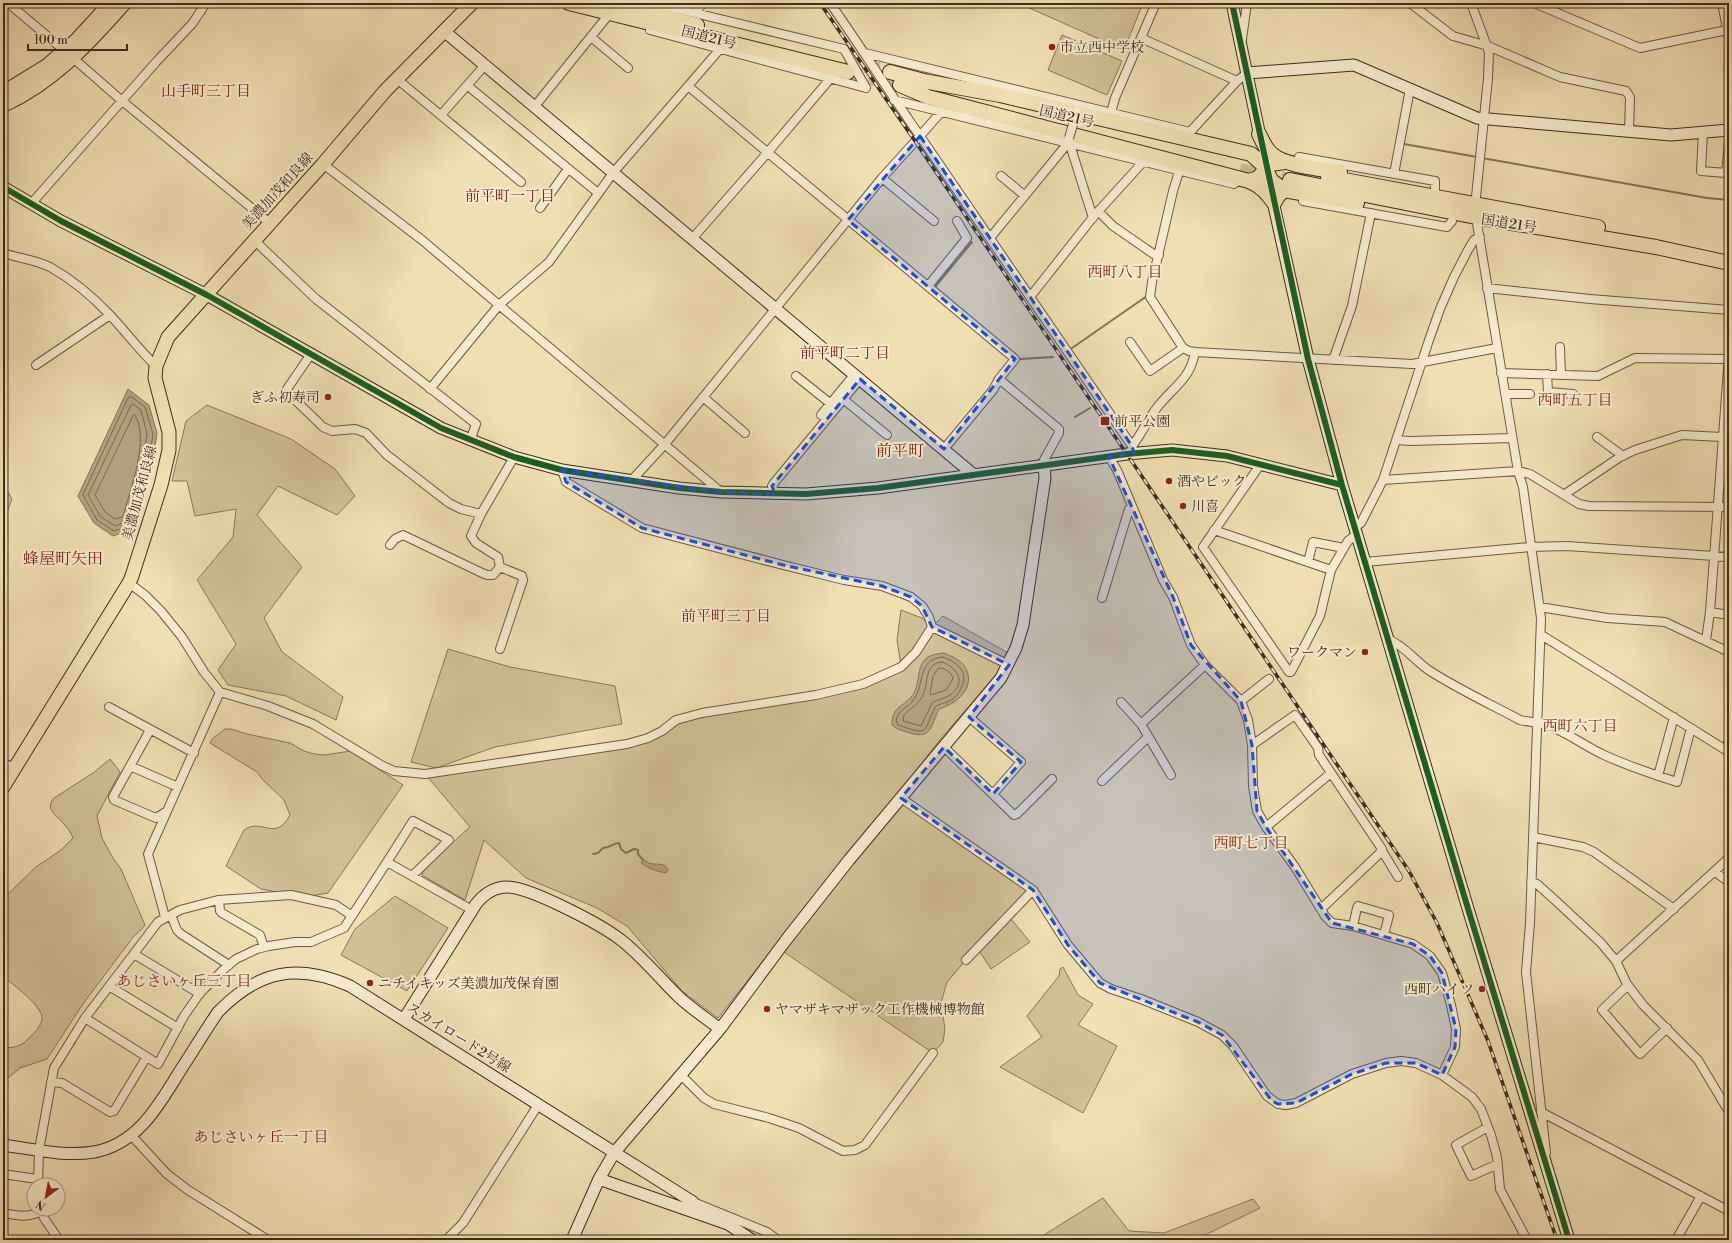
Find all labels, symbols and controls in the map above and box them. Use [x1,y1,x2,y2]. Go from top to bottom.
street label: 国道21号 [679,22,738,53]
scale bar [28,26,127,52]
text: 100 m [34,33,68,48]
place label: 市立西中学校 [1060,39,1144,57]
marker: 市立西中学校 [1047,42,1057,52]
district label: 山手町三丁目 [161,82,251,101]
street label: 国道21号 [1037,102,1096,132]
street label: 美濃加茂和良線 [238,149,317,234]
district label: 前平町一丁目 [465,187,555,206]
street label: 国道21号 [1480,211,1538,237]
district label: 西町八丁目 [1087,263,1163,282]
district label: 前平町二丁目 [800,344,890,363]
place label: ぎふ初寿司 [250,389,320,407]
district label: 西町五丁目 [1537,391,1613,410]
marker: ぎふ初寿司 [323,392,333,402]
place label: 前平公園 [1114,413,1170,431]
marker: 前平公園 [1099,415,1111,427]
district label: 前平町 [876,441,924,461]
street label: 美濃加茂和良線 [119,444,161,543]
place label: 酒やビック [1177,473,1246,491]
marker: 酒やビック [1164,476,1174,486]
place label: 川喜 [1191,498,1219,516]
marker: 川喜 [1178,501,1188,511]
district label: 蜂屋町矢田 [23,549,103,569]
district label: 前平町三丁目 [681,607,771,626]
place label: ワークマン [1287,644,1357,662]
marker: ワークマン [1360,647,1370,657]
district label: 西町六丁目 [1542,717,1618,736]
district label: 西町七丁目 [1213,834,1289,853]
district label: あじさいヶ丘三丁目 [116,972,252,991]
place label: ニチイキッズ美濃加茂保育園 [378,975,559,993]
marker: ニチイキッズ美濃加茂保育園 [365,978,375,988]
place label: 西町ハイツ [1404,981,1474,999]
marker: 西町ハイツ [1477,984,1487,994]
street label: スカイロード2号線 [403,999,514,1077]
place label: ヤマザキマザック工作機械博物館 [775,1001,985,1019]
marker: ヤマザキマザック工作機械博物館 [762,1004,772,1014]
district label: あじさいヶ丘一丁目 [193,1128,329,1147]
north arrow [26,1177,66,1217]
text: N [34,1196,49,1213]

